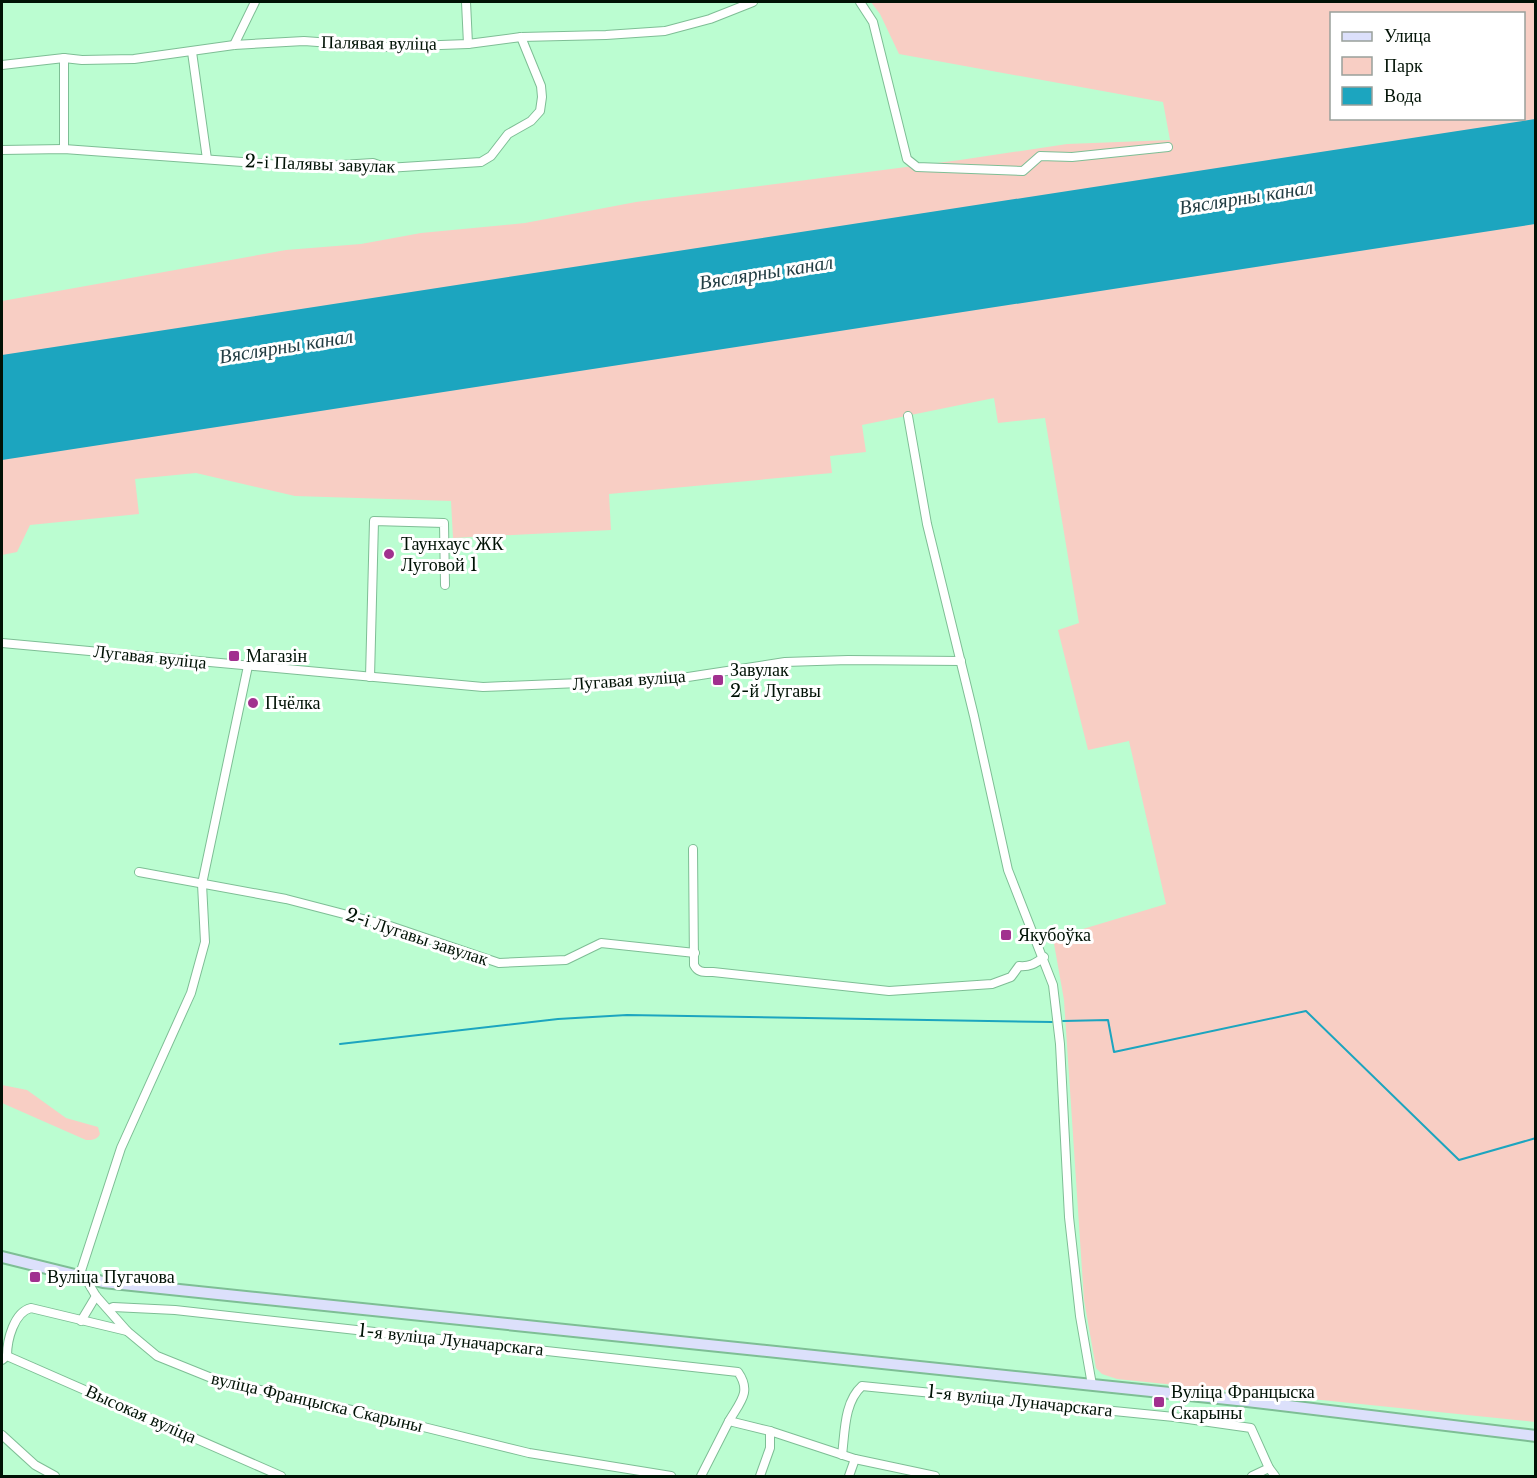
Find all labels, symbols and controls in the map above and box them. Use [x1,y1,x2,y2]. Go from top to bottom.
legend [1330,12,1525,120]
text: Улица [1384,25,1431,47]
street label: Палявая вуліца [321,31,437,55]
text: Парк [1384,55,1423,77]
text: Вода [1384,85,1422,107]
street label: 2-і Палявы завулак [244,150,396,178]
water label: Вяслярны канал [1177,175,1315,219]
water label: Вяслярны канал [697,250,835,294]
water label: Вяслярны канал [217,324,355,368]
place label: Таунхаус ЖК Луговой 1 [401,533,504,576]
marker: Таунхаус ЖК Луговой 1 [382,547,396,561]
street label: Лугавая вуліца [92,640,208,674]
place label: Магазін [246,645,307,667]
marker: Магазін [227,649,241,663]
place label: Завулак 2-й Лугавы [730,659,821,702]
street label: Лугавая вуліца [572,665,686,695]
marker: Завулак 2-й Лугавы [711,673,725,687]
place label: Пчёлка [265,692,321,714]
marker: Пчёлка [246,696,260,710]
street label: 2-і Лугавы завулак [343,904,491,970]
place label: Якубоўка [1018,924,1091,946]
marker: Якубоўка [999,928,1013,942]
place label: Вуліца Пугачова [47,1266,175,1288]
marker: Вуліца Пугачова [28,1270,42,1284]
street label: 1-я вуліца Луначарскага [357,1319,545,1361]
street label: вуліца Францыска Скарыны [209,1367,425,1437]
street label: Высокая вуліца [82,1380,200,1448]
street label: 1-я вуліца Луначарскага [926,1380,1114,1422]
place label: Вуліца Францыска Скарыны [1171,1381,1315,1424]
marker: Вуліца Францыска Скарыны [1152,1395,1166,1409]

